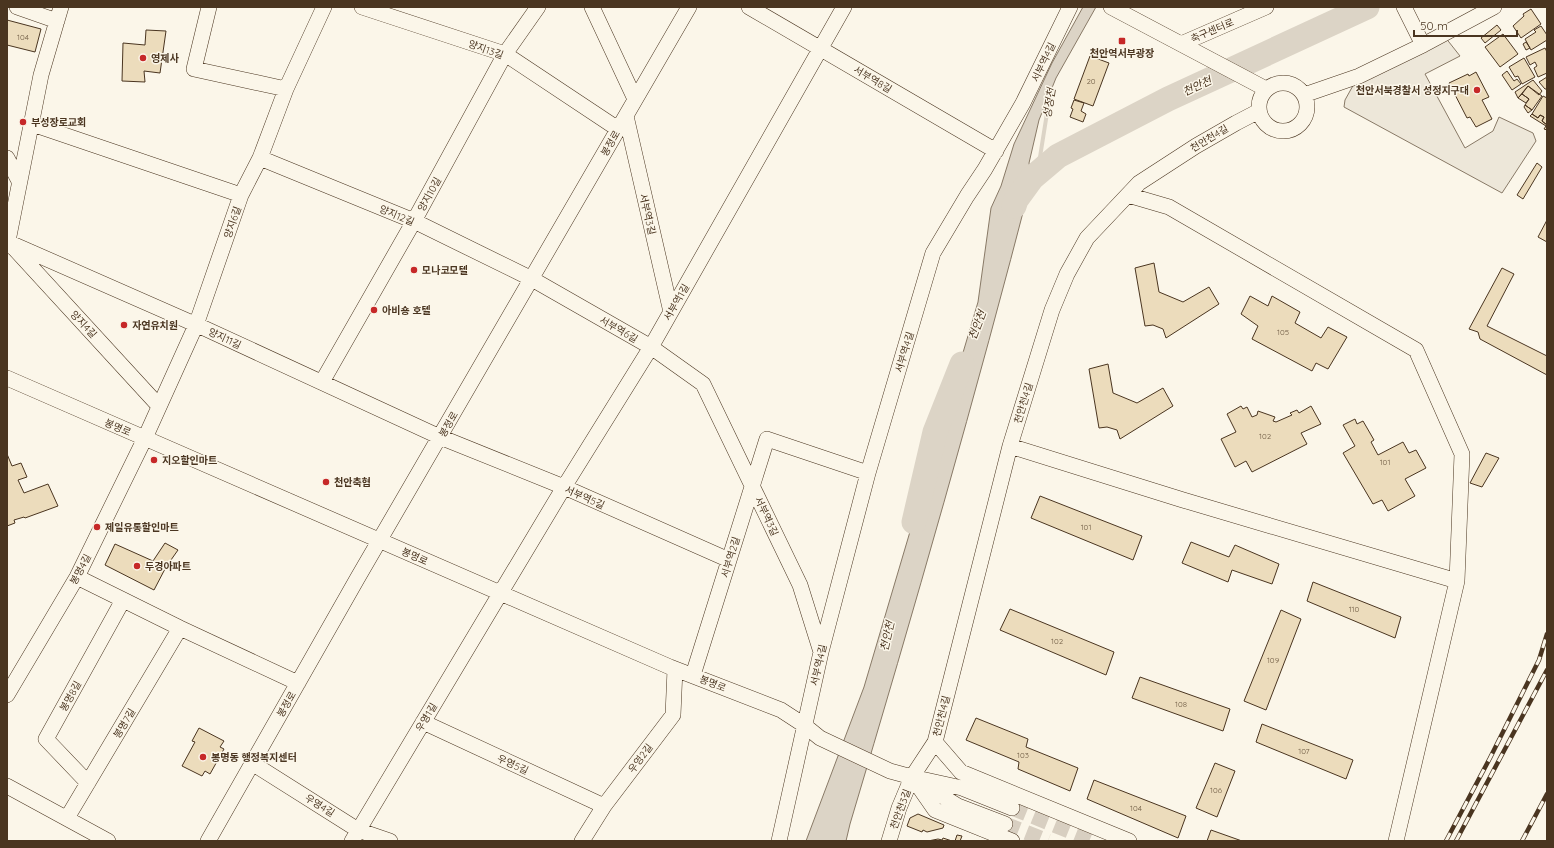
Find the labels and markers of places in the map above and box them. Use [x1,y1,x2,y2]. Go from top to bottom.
marker: 천안역서부광장 [1117,36,1127,46]
place label: 천안역서부광장 [1090,47,1154,60]
place label: 영제사 [151,52,179,65]
marker: 영제사 [138,53,148,63]
place label: 천안서북경찰서 성정지구대 [1356,84,1469,97]
marker: 천안서북경찰서 성정지구대 [1472,85,1482,95]
place label: 부성장로교회 [31,116,86,129]
marker: 부성장로교회 [18,117,28,127]
place label: 모나코모텔 [422,264,468,277]
marker: 모나코모텔 [409,265,419,275]
place label: 아비숑 호텔 [382,304,431,317]
marker: 아비숑 호텔 [369,305,379,315]
place label: 자연유치원 [132,319,178,332]
marker: 자연유치원 [119,320,129,330]
place label: 지오할인마트 [162,454,217,467]
marker: 지오할인마트 [149,455,159,465]
place label: 천안축협 [334,476,371,489]
marker: 천안축협 [321,477,331,487]
place label: 제일유통할인마트 [105,521,179,534]
marker: 제일유통할인마트 [92,522,102,532]
place label: 두경아파트 [145,560,191,573]
marker: 두경아파트 [132,561,142,571]
place label: 봉명동 행정복지센터 [211,751,297,764]
marker: 봉명동 행정복지센터 [198,752,208,762]

